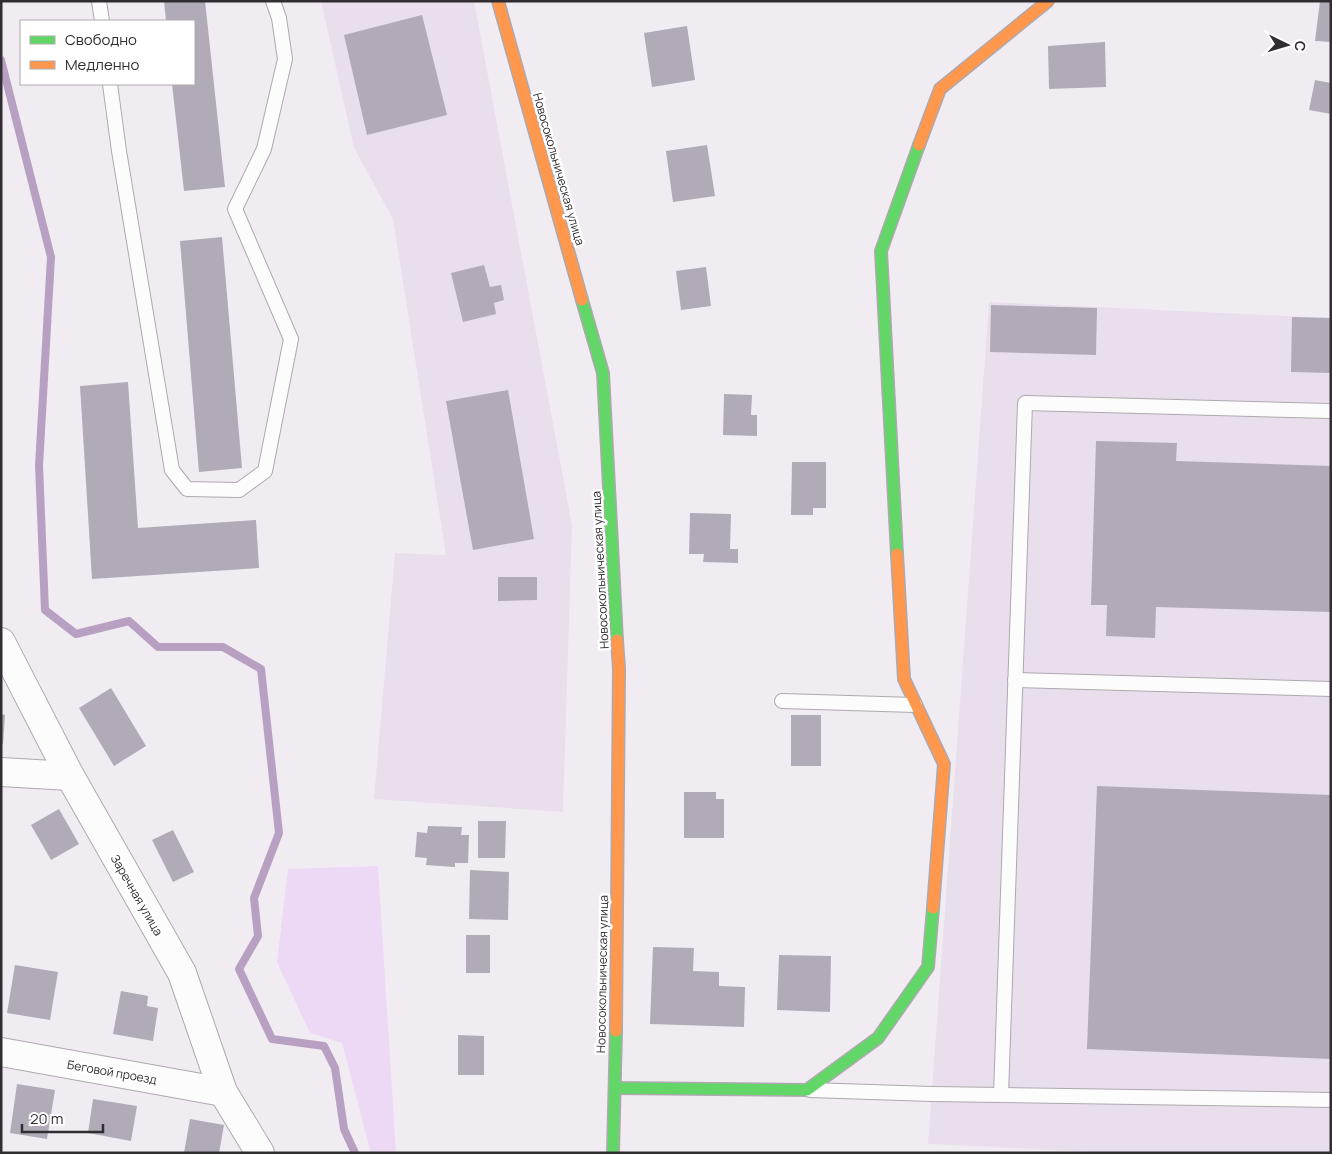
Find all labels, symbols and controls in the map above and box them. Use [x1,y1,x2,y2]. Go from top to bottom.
legend [20,20,195,85]
north arrow [1262,20,1312,70]
text: Свободно [65,29,137,50]
text: С [1291,40,1310,52]
text: Медленно [65,54,139,75]
street label: Новосокольническая улица [529,91,589,247]
street label: Новосокольническая улица [587,491,613,649]
street label: Заречная улица [107,851,167,939]
street label: Новосокольническая улица [592,895,612,1053]
street label: Беговой проезд [66,1056,158,1088]
scale bar [22,1102,104,1134]
text: 20 m [30,1108,63,1129]

